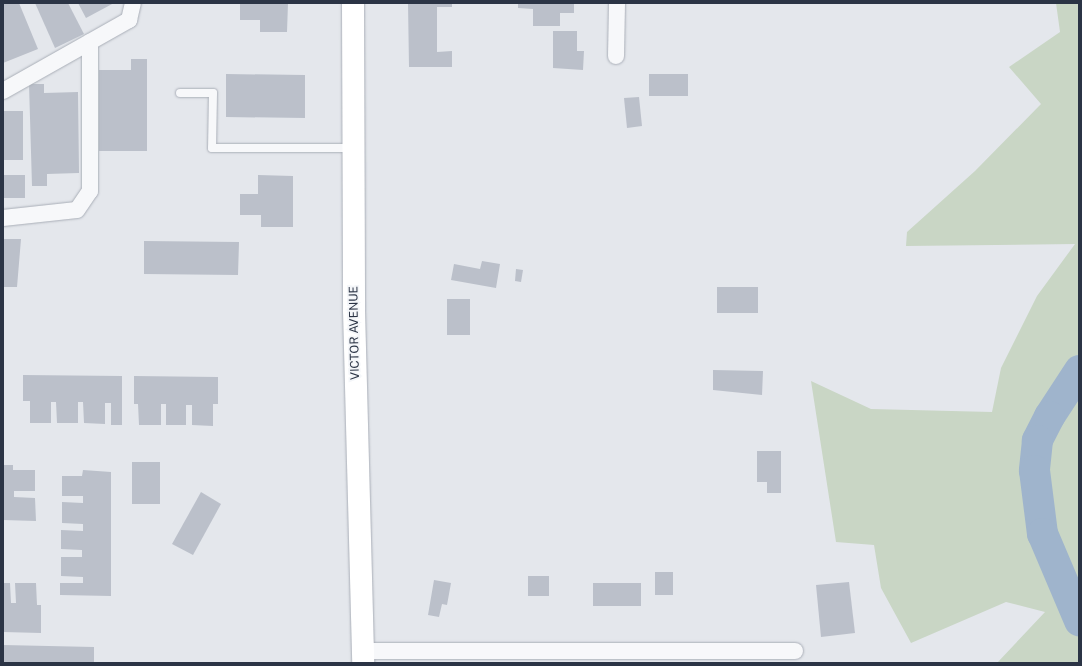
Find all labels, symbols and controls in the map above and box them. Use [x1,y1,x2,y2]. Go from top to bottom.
street label: VICTOR AVENUE [347,286,363,380]

